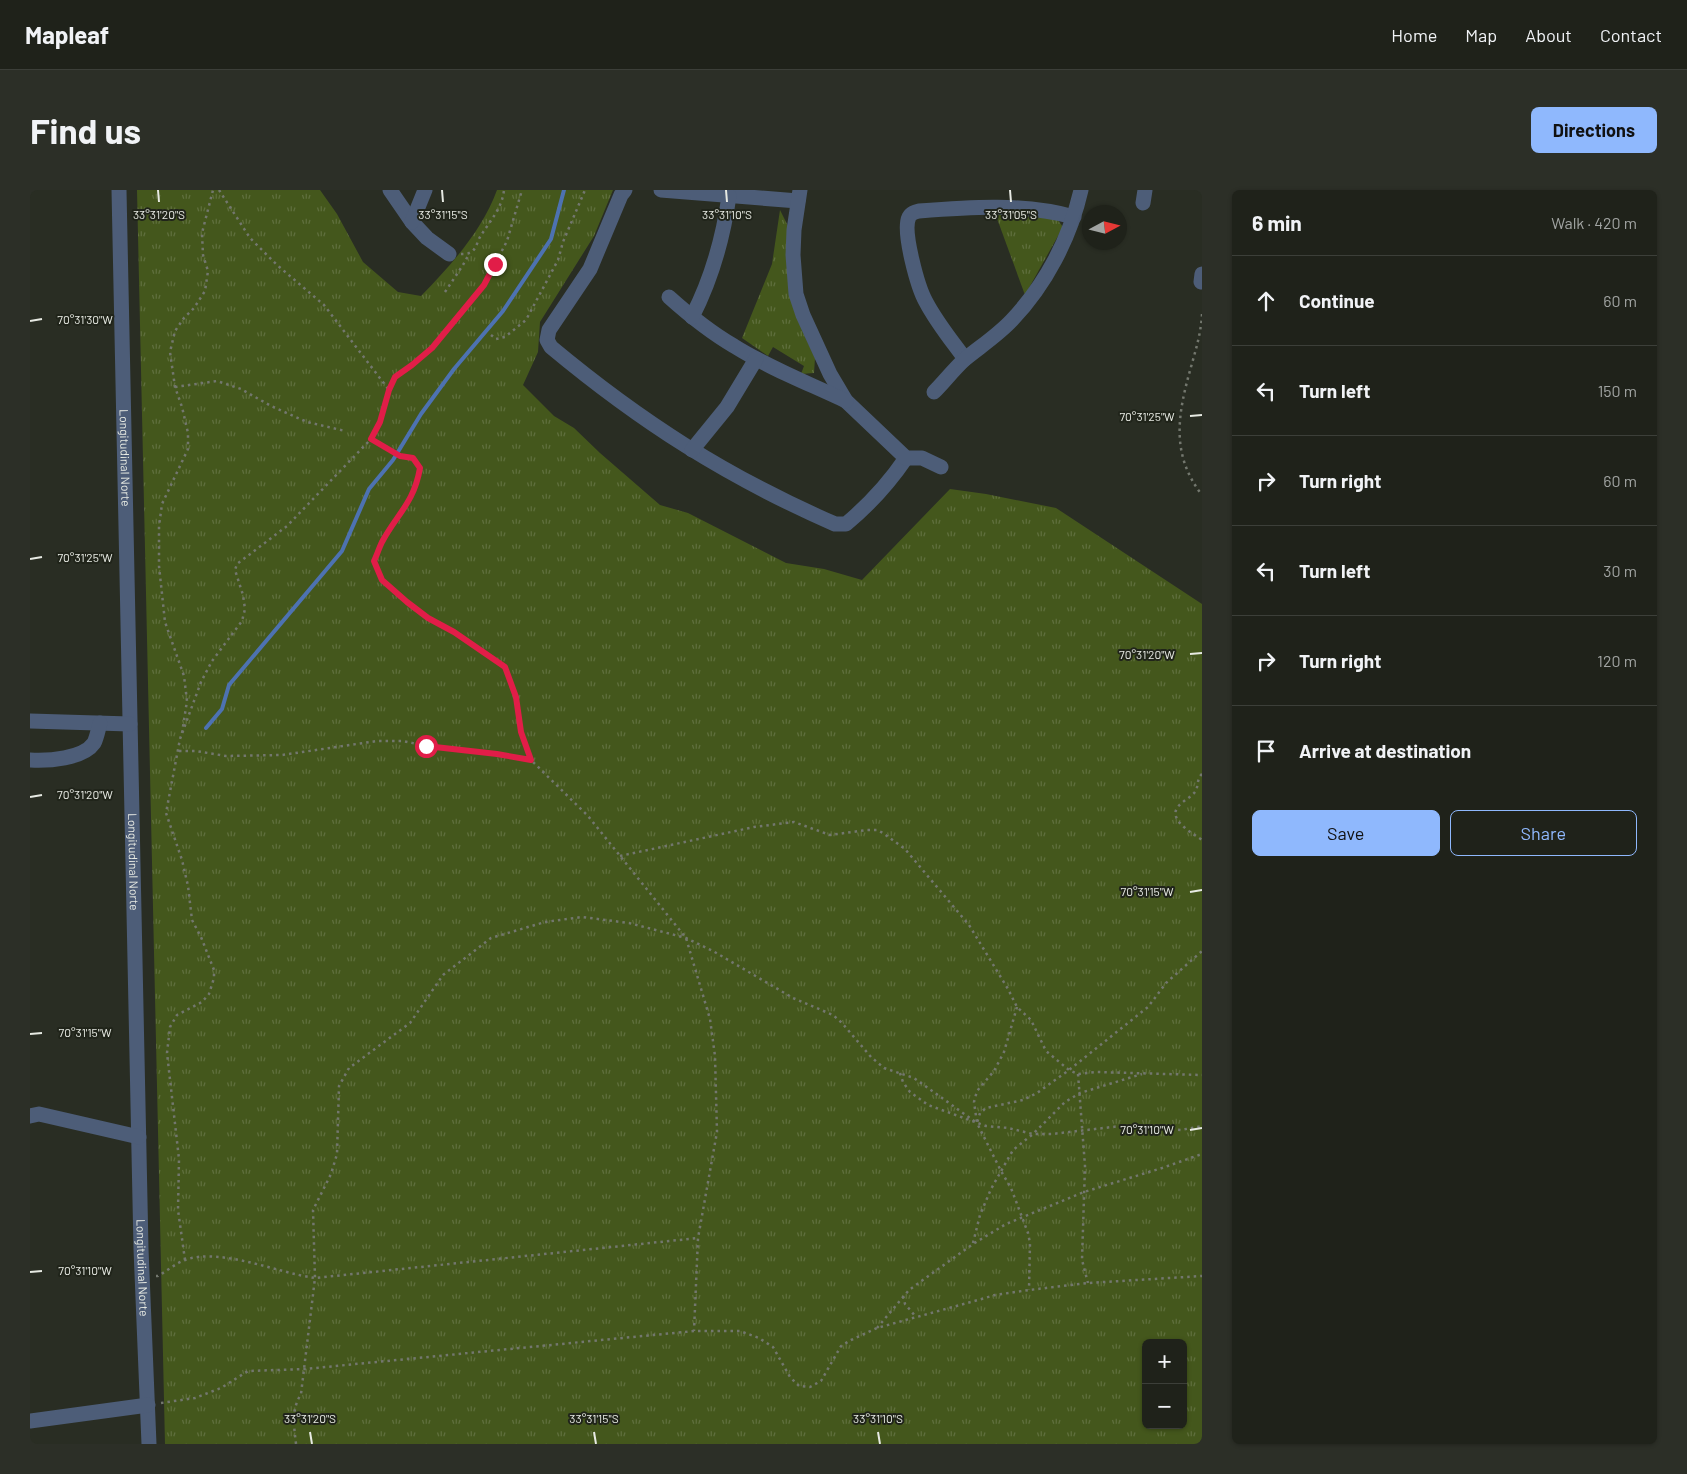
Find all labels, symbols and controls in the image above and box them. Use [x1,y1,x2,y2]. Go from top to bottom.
text: Mapleaf [25,20,109,49]
text: Home [1391,24,1437,46]
text: Map [1465,24,1497,46]
text: About [1525,24,1572,46]
text: Contact [1600,24,1662,46]
button: Directions [1531,107,1657,153]
text: Find us [30,109,141,151]
north arrow [1082,205,1127,250]
text: 33°31'20"S [133,207,185,221]
text: 33°31'15"S [418,207,468,221]
text: 33°31'10"S [702,207,752,221]
text: 33°31'05"S [985,207,1037,221]
text: 6 min [1252,210,1302,235]
text: Walk · 420 m [1551,213,1637,232]
route end [484,253,507,276]
icon: ahead [1252,287,1280,315]
text: Continue [1299,289,1375,312]
text: 60 m [1603,291,1637,310]
text: 70°31'30"W [57,312,113,326]
icon: left [1252,377,1280,405]
text: Turn left [1299,379,1370,402]
text: 150 m [1598,381,1637,400]
street label: Longitudinal Norte [118,409,134,507]
text: 70°31'25"W [1119,409,1175,423]
icon: right [1252,467,1280,495]
text: Turn right [1299,469,1381,492]
text: 60 m [1603,471,1637,490]
text: 70°31'25"W [57,550,113,564]
icon: left [1252,557,1280,585]
text: Turn left [1299,559,1370,582]
text: 30 m [1603,561,1637,580]
text: 70°31'20"W [1119,647,1175,661]
icon: right [1252,647,1280,675]
text: Turn right [1299,649,1381,672]
text: 120 m [1597,651,1637,670]
route start [415,735,438,758]
icon: arrive [1252,737,1280,765]
text: Arrive at destination [1299,739,1471,762]
text: 70°31'20"W [57,787,113,801]
button: Save [1252,810,1440,856]
button: Share [1450,810,1637,856]
street label: Longitudinal Norte [126,813,142,911]
text: 70°31'15"W [1121,884,1174,898]
text: 70°31'15"W [59,1025,112,1039]
text: 70°31'10"W [1120,1122,1174,1136]
street label: Longitudinal Norte [134,1219,152,1317]
text: 70°31'10"W [58,1263,112,1277]
map controls [1142,1339,1187,1429]
button: + [1142,1339,1187,1384]
button: − [1142,1384,1187,1429]
text: 33°31'20"S [284,1411,336,1425]
text: 33°31'15"S [569,1411,619,1425]
text: 33°31'10"S [853,1411,903,1425]

